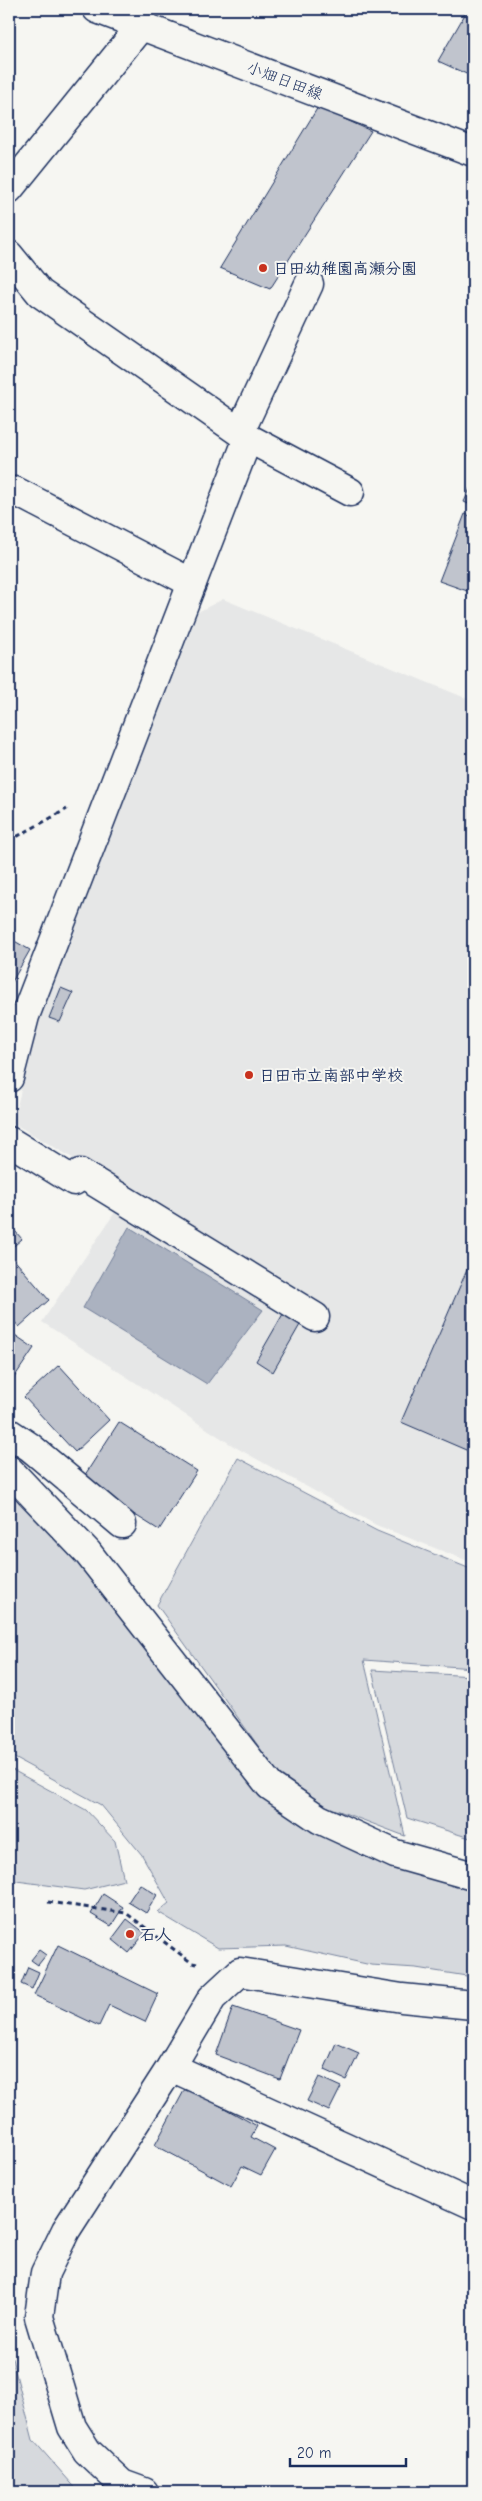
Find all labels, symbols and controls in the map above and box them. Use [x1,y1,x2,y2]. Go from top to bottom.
street label: 小畑日田線 [244,58,325,104]
place label: 日田幼稚園高瀬分園 [273,260,417,278]
marker: 日田幼稚園高瀬分園 [257,262,269,274]
place label: 日田市立南部中学校 [259,1067,403,1085]
marker: 日田市立南部中学校 [243,1069,255,1081]
place label: 石人 [140,1926,172,1944]
marker: 石人 [124,1928,136,1940]
scale bar [290,2436,406,2468]
text: 20 m [297,2444,331,2462]

